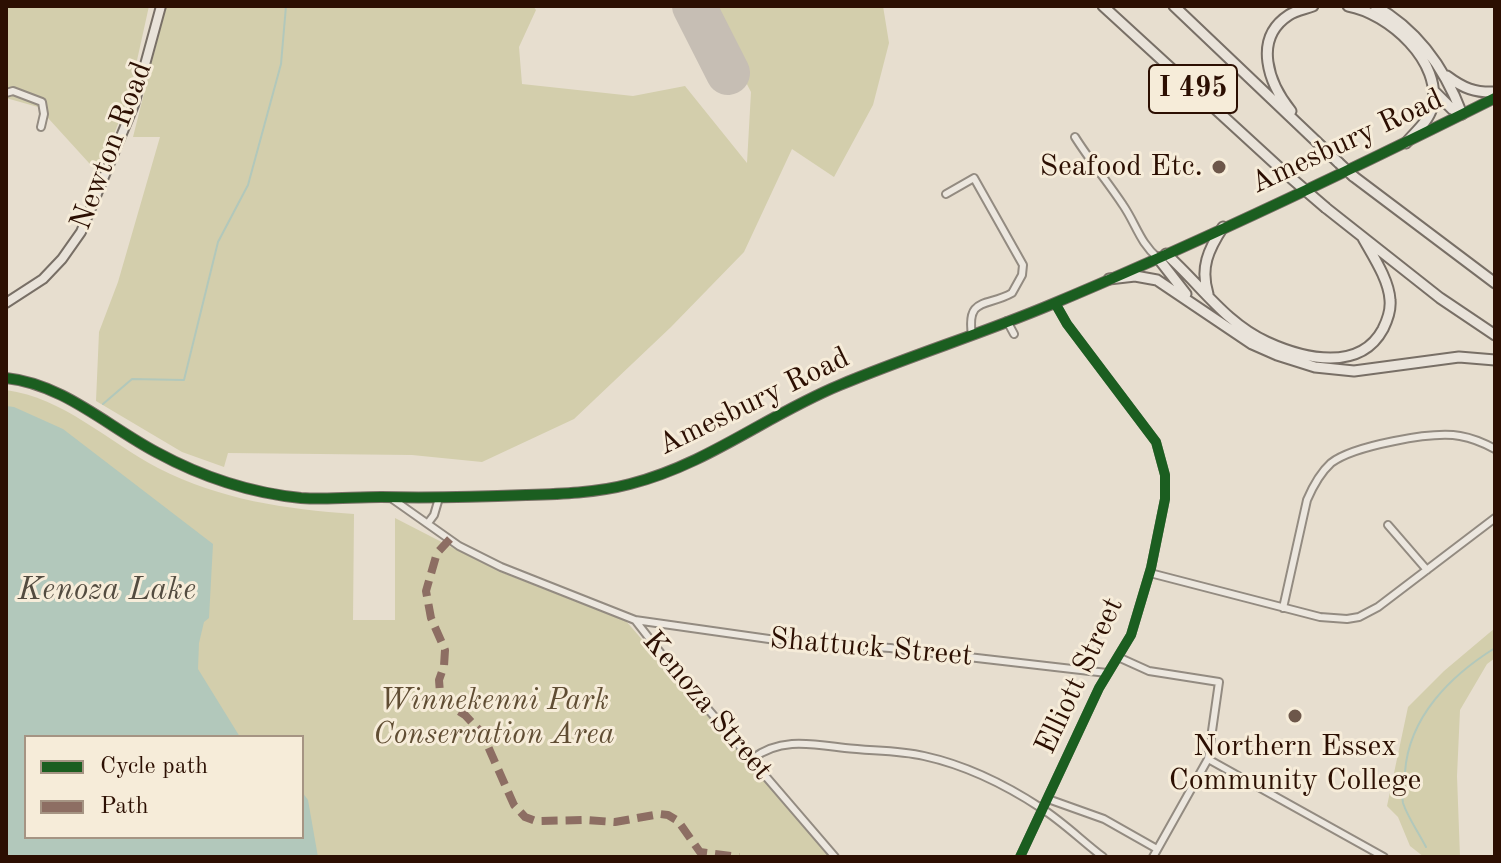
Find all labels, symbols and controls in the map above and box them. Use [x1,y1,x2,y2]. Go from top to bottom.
street label: Newton Road [63,57,161,235]
road number: I 495 [1149,65,1237,113]
street label: Amesbury Road [1245,82,1449,202]
place label: Seafood Etc. [1039,149,1203,185]
marker: Seafood Etc. [1210,158,1228,176]
street label: Amesbury Road [652,340,856,464]
water label: Kenoza Lake [18,572,196,610]
street label: Elliott Street [1028,592,1132,760]
street label: Shattuck Street [768,621,974,675]
street label: Kenoza Street [634,624,780,788]
park label: Winnekenni Park Conservation Area [373,683,615,754]
marker: Northern Essex Community College [1286,707,1304,725]
place label: Northern Essex Community College [1169,729,1421,800]
legend [24,735,304,839]
text: Cycle path [100,755,208,779]
text: Path [100,795,149,819]

